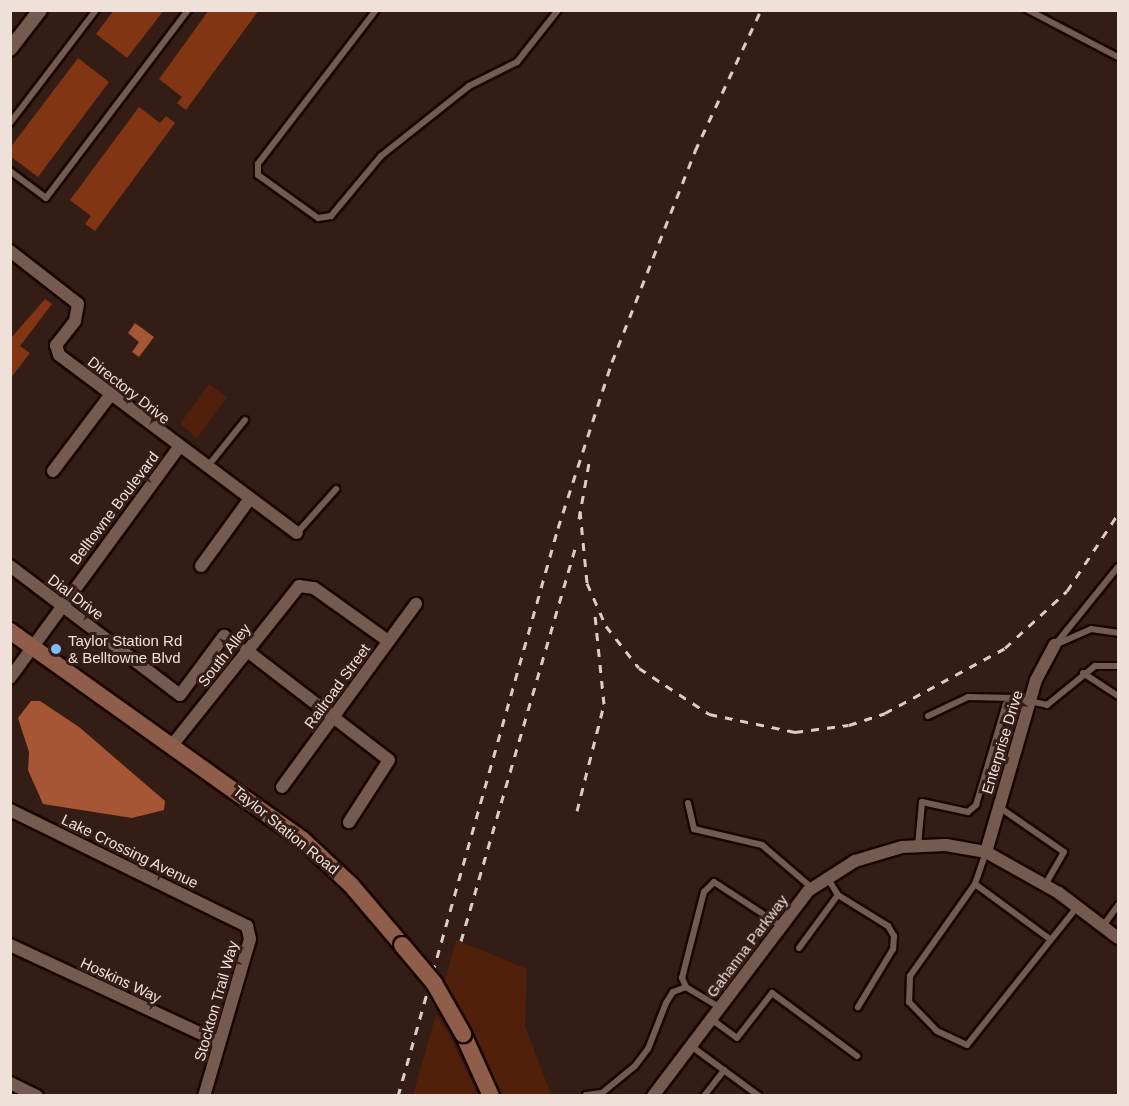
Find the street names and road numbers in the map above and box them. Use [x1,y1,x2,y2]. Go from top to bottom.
street label: Directory Drive [84,352,174,428]
street label: Belltowne Boulevard [66,448,162,568]
street label: Dial Drive [45,570,107,624]
street label: South Alley [194,620,254,690]
street label: Railroad Street [300,640,374,732]
street label: Enterprise Drive [978,688,1026,796]
street label: Taylor Station Road [229,782,343,878]
street label: Lake Crossing Avenue [58,810,202,892]
street label: Gahanna Parkway [703,891,791,1001]
street label: Stockton Trail Way [190,939,242,1063]
street label: Hoskins Way [78,953,164,1007]

